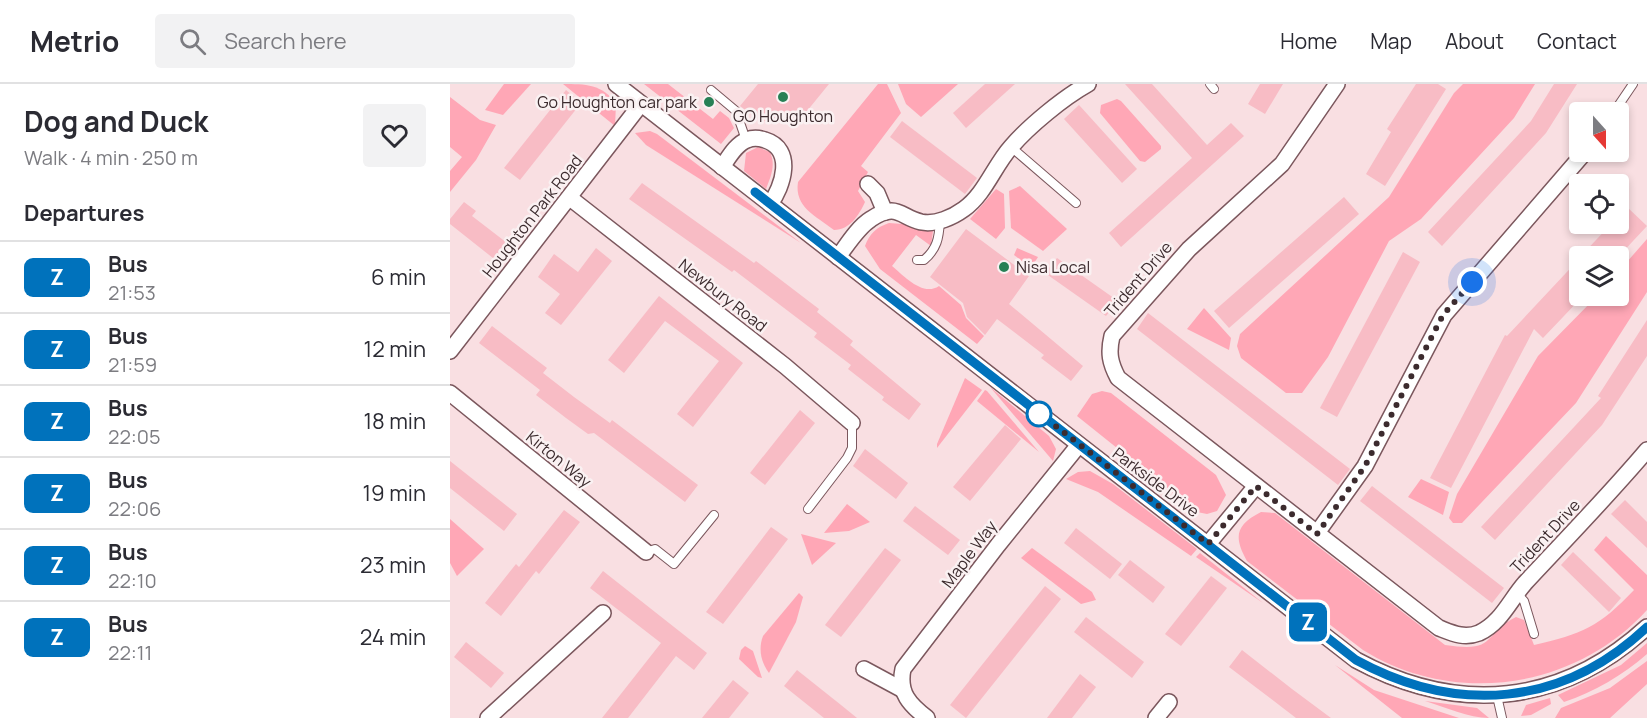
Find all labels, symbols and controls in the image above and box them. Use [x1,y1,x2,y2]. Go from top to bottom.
search box [155,14,575,68]
text: Metrio [30,22,119,60]
icon: search [176,25,209,58]
text: Search here [224,26,347,56]
text: Home [1280,27,1337,55]
text: Map [1370,27,1412,55]
text: About [1445,27,1504,55]
text: Contact [1537,27,1617,55]
marker: GO Houghton [776,90,790,104]
place label: Go Houghton car park [537,91,698,113]
marker: Go Houghton car park [702,95,716,109]
text: Dog and Duck [24,102,208,140]
north arrow [1569,102,1629,162]
map controls [1569,102,1629,306]
button: heart [363,104,426,167]
place label: GO Houghton [733,105,833,127]
text: Walk · 4 min · 250 m [24,144,198,171]
street label: Houghton Park Road [477,150,587,282]
button: locate [1569,174,1629,234]
text: Departures [24,198,144,228]
street label: Trident Drive [1099,237,1177,321]
button: layers [1569,246,1629,306]
text: Bus [108,249,148,279]
street label: Newbury Road [674,254,772,336]
place label: Nisa Local [1016,256,1090,278]
marker: Nisa Local [997,260,1011,274]
text: 6 min [371,262,426,292]
text: Z [50,263,64,291]
your location [1457,267,1487,297]
text: 21:53 [108,279,156,306]
text: Bus [108,321,148,351]
text: 12 min [364,334,426,364]
text: Z [50,335,64,363]
text: 21:59 [108,351,157,378]
text: Bus [108,393,148,423]
unlabelled marker [1026,401,1052,427]
text: 18 min [363,406,426,436]
text: Z [50,407,64,435]
text: 22:05 [108,423,161,450]
street label: Kirton Way [522,426,597,493]
street label: Parkside Drive [1108,442,1204,522]
text: Bus [108,465,148,495]
text: 19 min [363,478,426,508]
text: Z [50,479,64,507]
street label: Trident Drive [1505,494,1585,578]
text: 22:06 [108,495,161,522]
street label: Maple Way [936,515,1002,592]
text: Bus [108,537,148,567]
text: 23 min [360,550,426,580]
text: Z [50,551,64,579]
text: 22:10 [108,567,157,594]
line badge: Z [1288,602,1328,642]
text: Z [1301,608,1315,636]
text: Bus [108,609,148,639]
text: 24 min [360,622,426,652]
text: Z [50,623,64,651]
text: 22:11 [108,639,152,666]

